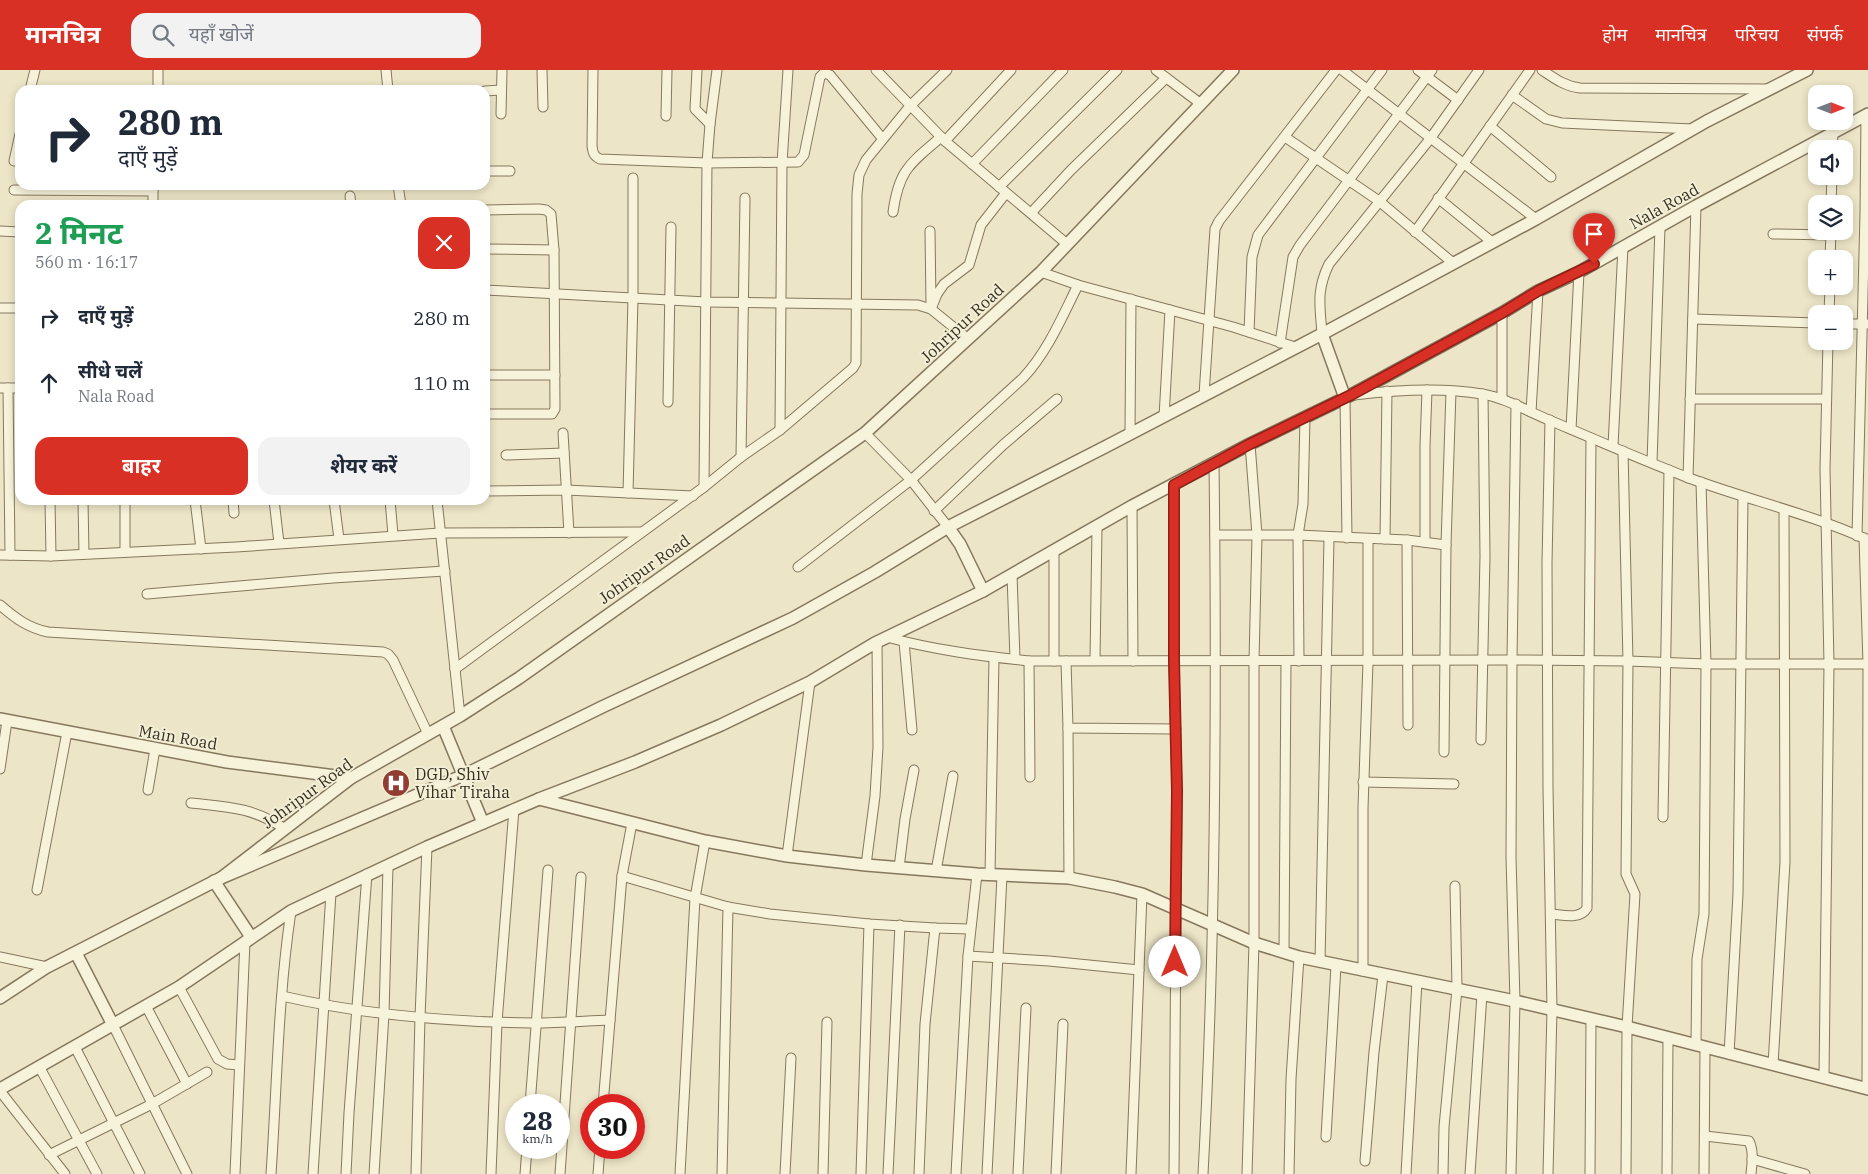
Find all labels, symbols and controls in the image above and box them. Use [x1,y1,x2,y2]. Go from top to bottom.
search box [131,13,481,58]
text: मानचित्र [25,18,101,50]
icon: search [149,21,177,49]
text: यहाँ खोजें [189,22,254,46]
text: होम [1602,23,1627,46]
text: मानचित्र [1655,23,1707,46]
text: परिचय [1735,23,1779,46]
text: संपर्क [1807,23,1843,46]
north arrow [1808,85,1852,130]
map controls [1808,85,1853,350]
text: 280 m [118,99,223,145]
icon: right [35,105,100,170]
button: sound [1808,140,1853,185]
text: दाएँ मुड़ें [118,143,178,172]
street label: Nala Road [1626,179,1703,233]
button: layers [1808,195,1853,240]
text: 2 मिनट [35,213,123,252]
pin [1573,213,1615,264]
button: close [418,217,470,269]
icon: arrive [1580,220,1608,248]
button: + [1808,250,1853,295]
text: 560 m · 16:17 [35,252,138,272]
street label: Johripur Road [916,279,1008,367]
icon: right [35,304,63,332]
text: दाएँ मुड़ें [78,304,133,328]
button: − [1808,305,1853,350]
text: 280 m [413,306,470,330]
text: सीधे चलें [78,359,142,383]
icon: ahead [35,369,63,397]
text: 110 m [413,371,470,395]
text: Nala Road [78,386,155,406]
button: बाहर [35,437,248,495]
button: शेयर करें [258,437,470,495]
street label: Johripur Road [594,530,694,608]
street label: Main Road [137,720,219,754]
street label: Johripur Road [258,753,356,833]
place label: DGD, Shiv Vihar Tiraha [415,764,510,802]
hospital icon: DGD, Shiv Vihar Tiraha [381,768,411,798]
position arrow [1148,935,1200,987]
speed limit sign: 30 [580,1094,645,1159]
text: 28 [522,1104,553,1137]
text: km/h [522,1131,553,1146]

